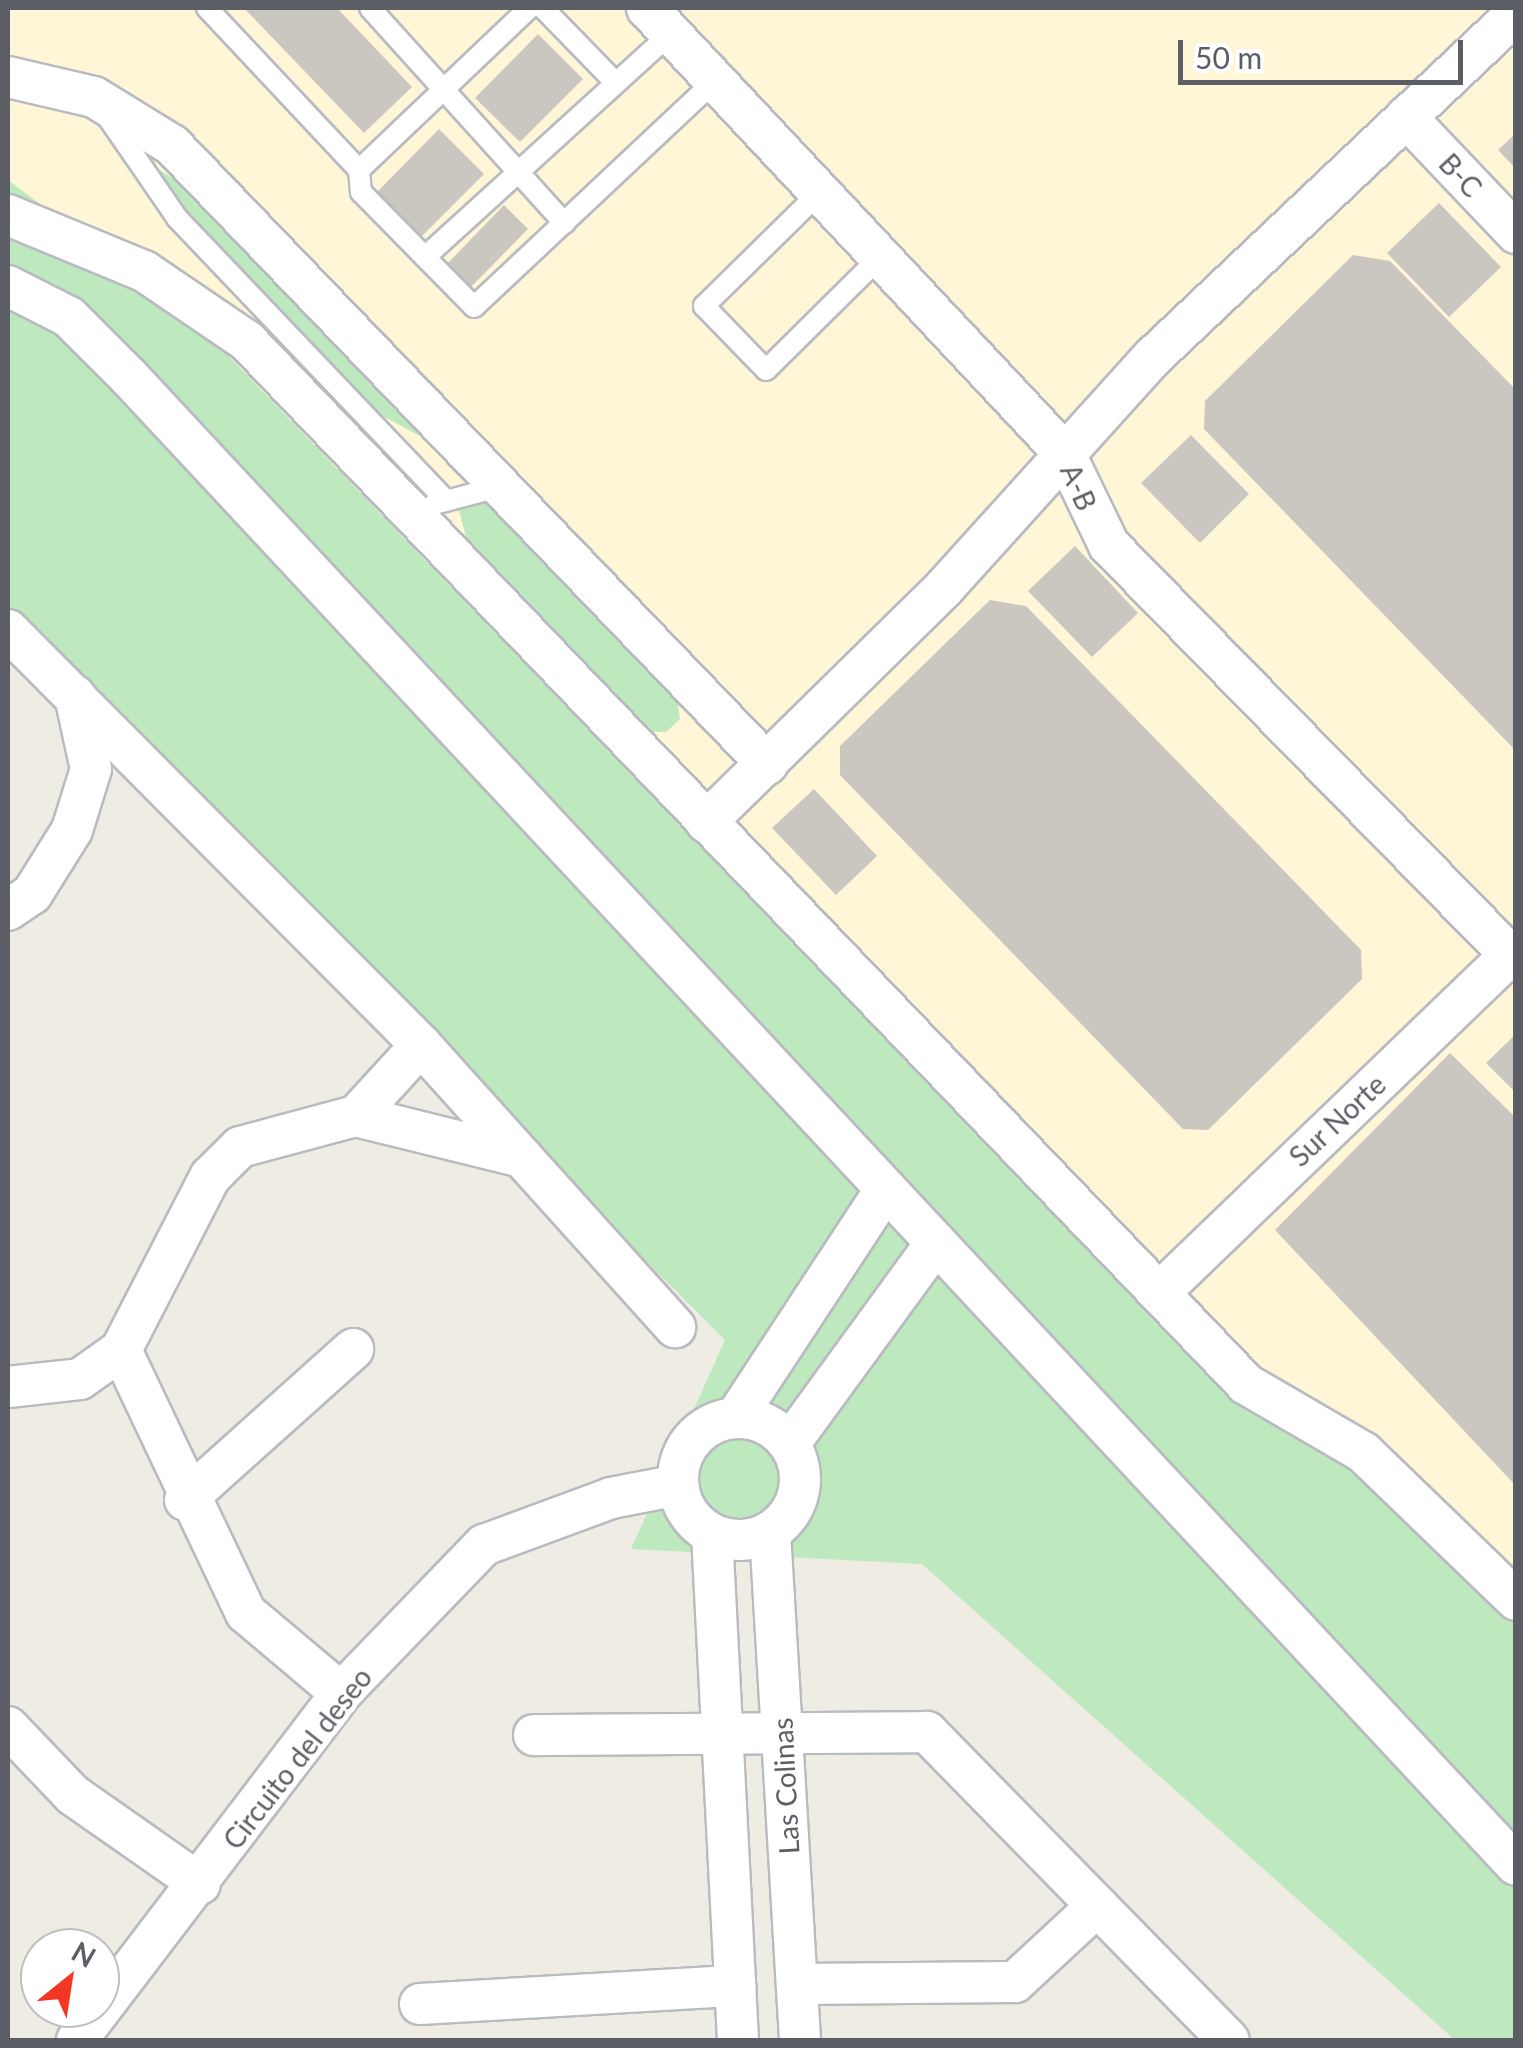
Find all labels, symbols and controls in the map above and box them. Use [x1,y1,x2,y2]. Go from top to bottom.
scale bar [1183,20,1468,82]
text: 50 m [1195,39,1262,75]
street label: B-C [1433,146,1489,204]
street label: A-B [1054,458,1104,516]
street label: Sur Norte [1282,1067,1392,1173]
street label: Circuito del deseo [216,1660,378,1856]
street label: Las Colinas [765,1717,805,1855]
north arrow [20,1928,120,2028]
text: N [66,1934,102,1974]

